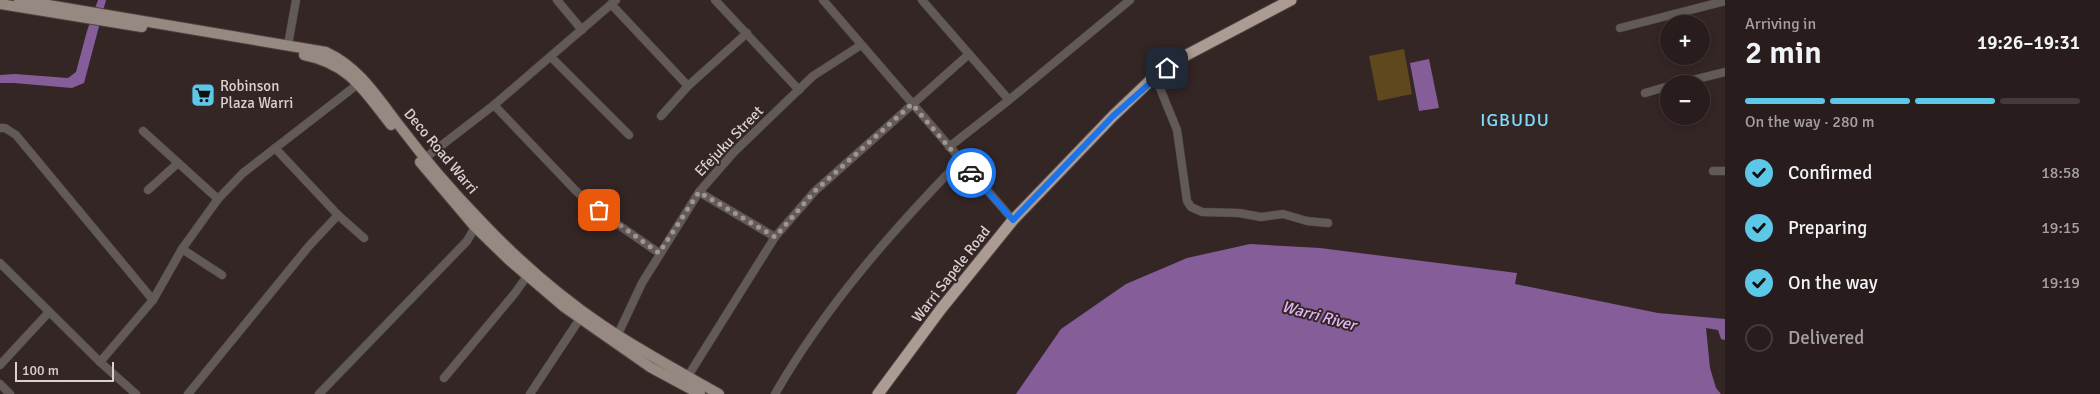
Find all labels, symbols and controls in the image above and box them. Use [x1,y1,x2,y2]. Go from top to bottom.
text: Arriving in [1745,14,1816,34]
map controls [1660,15,1710,125]
button: + [1660,15,1710,65]
text: 19:26–19:31 [1977,31,2080,55]
text: 2 min [1745,33,1822,72]
pin [1146,47,1188,89]
icon: home [1153,54,1181,82]
button: − [1660,75,1710,125]
place label: Robinson Plaza Warri [220,77,293,112]
supermarket icon: Robinson Plaza Warri [190,82,216,108]
street label: Efejuku Street [691,102,767,180]
street label: Deco Road Warri [400,105,482,197]
district label: IGBUDU [1480,109,1550,131]
text: On the way · 280 m [1745,112,1875,132]
courier [946,148,996,198]
icon: car [957,159,985,187]
icon: check [1745,159,1773,187]
text: Confirmed [1788,161,1872,185]
text: 18:58 [2041,163,2080,183]
pin [578,189,620,231]
icon: bag [585,196,613,224]
icon: check [1745,214,1773,242]
text: Preparing [1788,216,1867,240]
text: 19:15 [2041,218,2080,238]
street label: Warri Sapele Road [908,222,994,326]
icon: check [1745,269,1773,297]
text: On the way [1788,271,1878,295]
text: 19:19 [2041,273,2080,293]
water label: Warri River [1280,297,1360,336]
text: Delivered [1788,326,1864,350]
scale bar [15,359,114,382]
text: 100 m [22,362,59,379]

